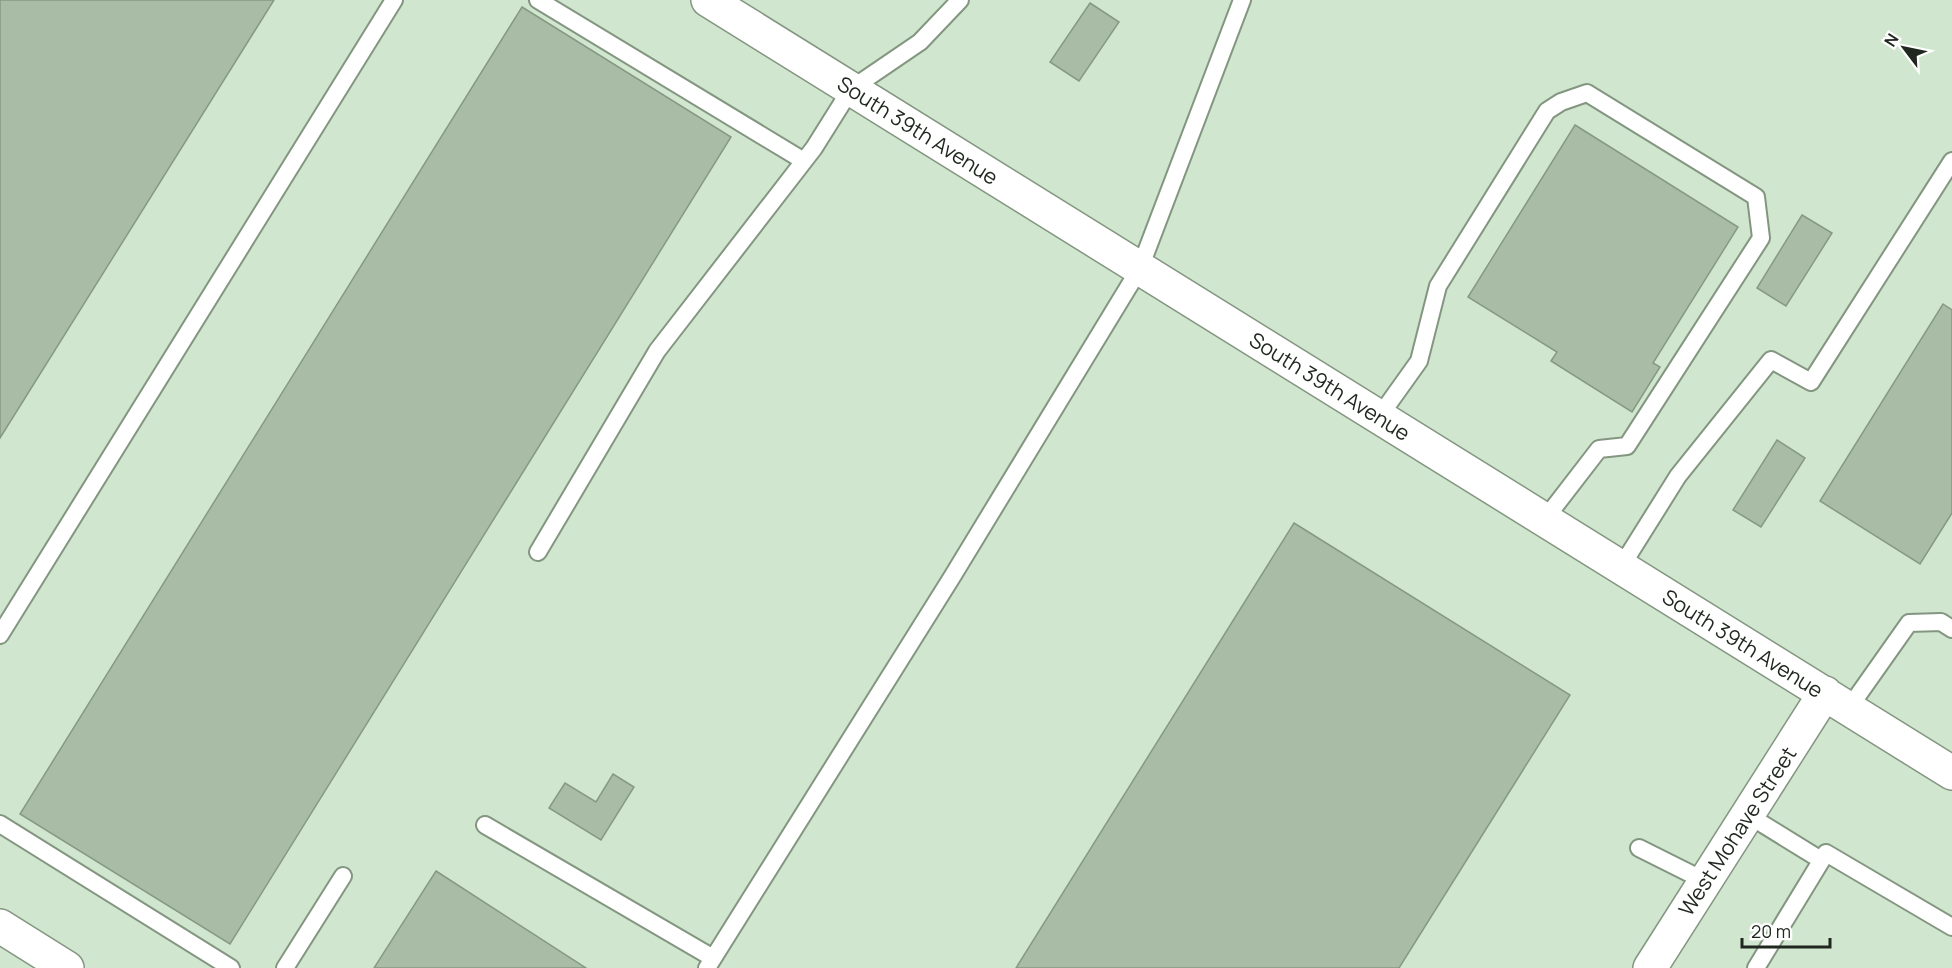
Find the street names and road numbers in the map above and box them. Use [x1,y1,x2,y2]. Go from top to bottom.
street label: South 39th Avenue [832,69,1004,191]
street label: South 39th Avenue [1244,325,1416,447]
street label: South 39th Avenue [1657,582,1829,704]
street label: West Mohave Street [1672,741,1802,921]

